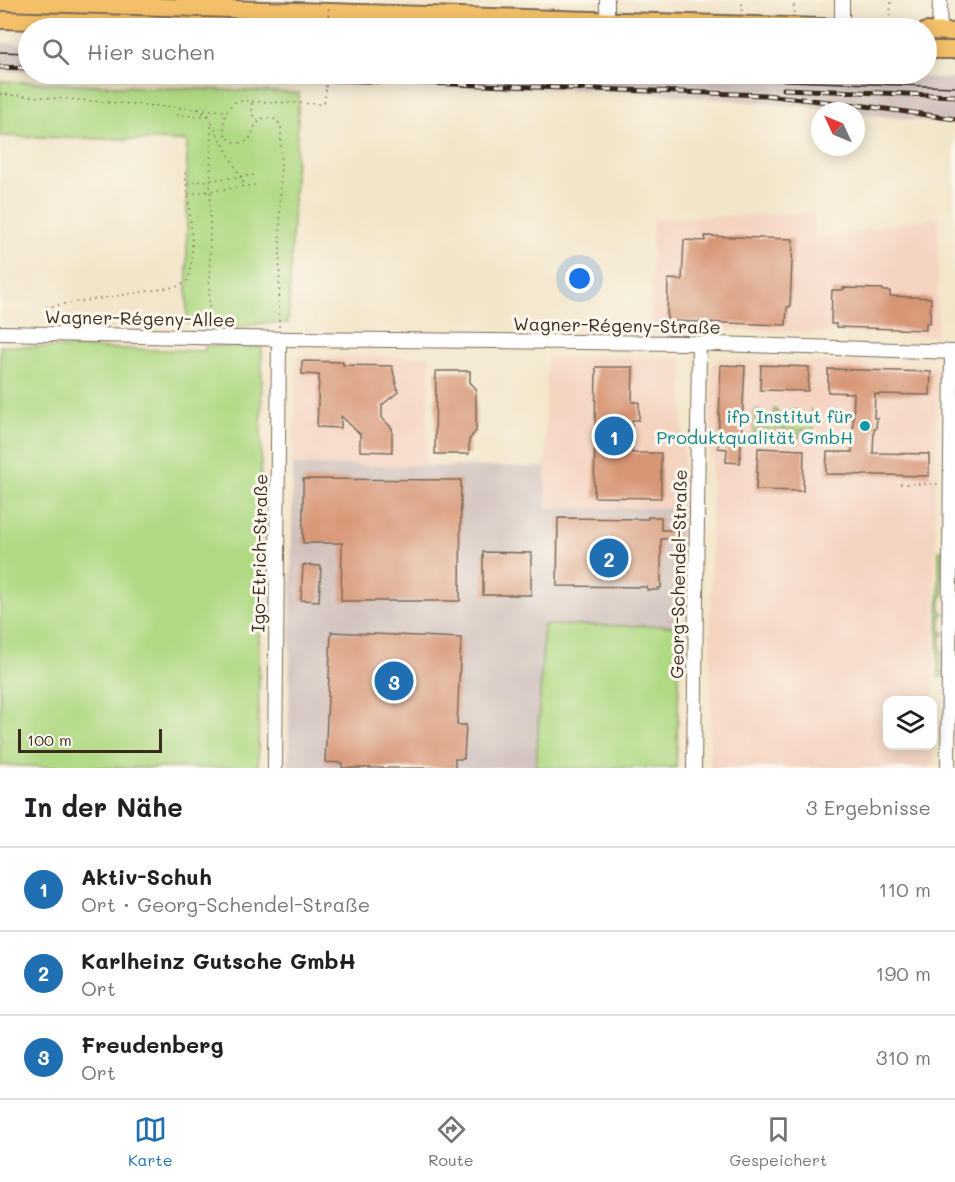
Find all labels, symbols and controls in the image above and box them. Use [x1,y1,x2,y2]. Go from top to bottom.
search box [18,18,937,84]
icon: search [39,35,72,68]
text: Hier suchen [87,37,215,66]
north arrow [811,102,865,156]
your location [565,264,594,293]
street label: Wagner-Régeny-Allee [45,304,235,332]
street label: Wagner-Régeny-Straße [513,311,721,339]
place label: ifp Institut für Produktqualität GmbH [656,404,853,449]
pin: 1 [594,414,634,458]
marker: ifp Institut für Produktqualität GmbH [858,419,872,433]
street label: Georg-Schendel-Straße [664,469,692,679]
street label: Igo-Etrich-Straße [246,474,272,632]
pin: 2 [590,536,628,580]
pin: 3 [374,658,414,704]
map controls [883,696,937,750]
button: layers [883,696,937,750]
scale bar [18,726,162,754]
text: 100 m [27,729,72,750]
text: In der Nähe [24,790,183,824]
text: 3 Ergebnisse [806,794,931,820]
text: Aktiv-Schuh [81,862,212,891]
text: 1 [39,876,48,902]
text: 110 m [878,876,931,902]
text: Ort · Georg-Schendel-Straße [81,891,370,917]
text: Karlheinz Gutsche GmbH [81,946,356,975]
text: 2 [38,960,49,986]
text: 190 m [876,960,931,986]
text: Ort [81,975,116,1001]
text: Freudenberg [81,1030,224,1059]
text: 3 [38,1044,50,1070]
text: 310 m [876,1044,931,1070]
text: Ort [81,1059,116,1085]
tab: Karte [128,1113,173,1170]
tab: Route [428,1113,474,1170]
tab: Gespeichert [729,1113,827,1170]

